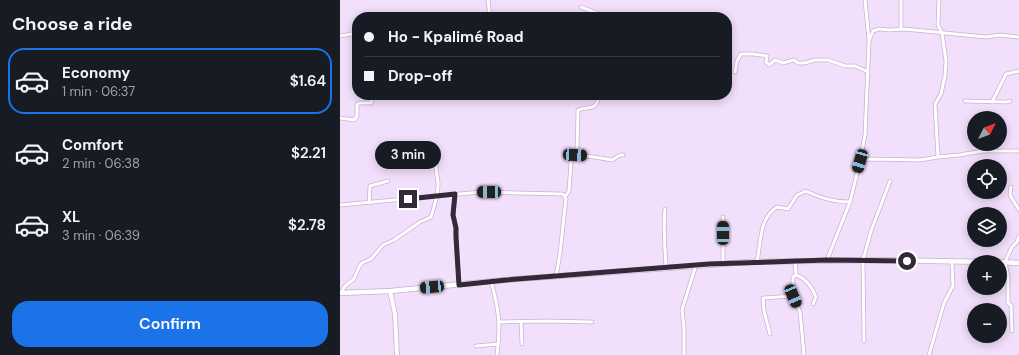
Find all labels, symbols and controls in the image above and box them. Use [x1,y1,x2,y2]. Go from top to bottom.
text: Choose a ride [12,12,133,36]
text: Ho - Kpalimé Road [388,27,524,47]
icon: car [14,63,50,99]
text: Economy [62,63,130,83]
text: Drop-off [388,66,453,86]
text: $1.64 [290,71,326,91]
text: 1 min · 06:37 [62,83,135,100]
north arrow [967,111,1007,151]
map controls [967,111,1007,343]
icon: car [14,135,50,171]
text: Comfort [62,135,123,155]
callout: 3 min [375,141,441,169]
text: $2.21 [291,143,326,163]
text: 3 min [391,146,425,163]
car [563,148,587,162]
car [851,148,869,174]
text: 2 min · 06:38 [62,155,140,172]
button: locate [967,159,1007,199]
car [477,186,501,198]
route end [399,190,417,208]
icon: car [14,207,50,243]
text: XL [62,207,80,227]
button: layers [967,207,1007,247]
text: $2.78 [288,215,326,235]
car [717,221,729,245]
text: 3 min · 06:39 [62,227,140,244]
route start [898,252,916,270]
button: + [967,255,1007,295]
car [420,280,444,294]
car [783,283,803,309]
button: Confirm [12,301,328,347]
button: − [967,303,1007,343]

